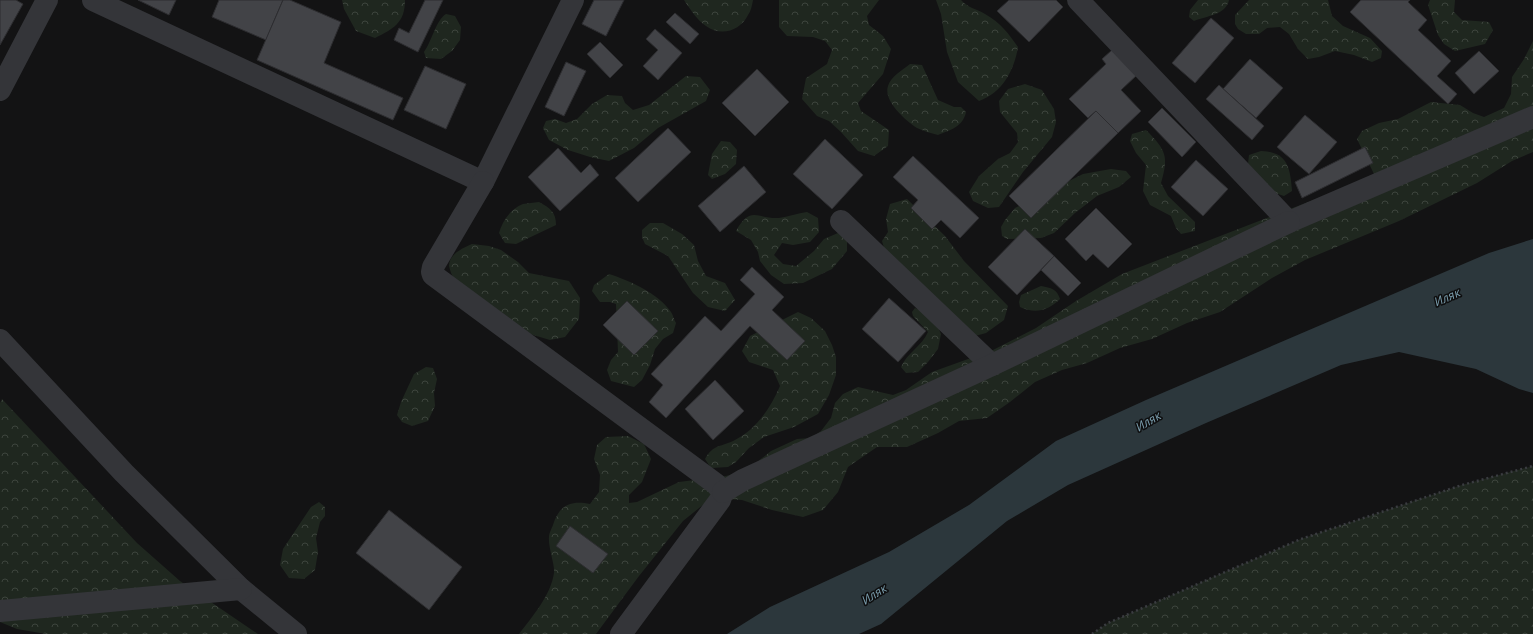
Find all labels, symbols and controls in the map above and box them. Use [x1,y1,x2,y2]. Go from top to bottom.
water label: Иляк [1431,283,1464,310]
water label: Иляк [1132,406,1165,435]
water label: Иляк [858,579,891,608]

